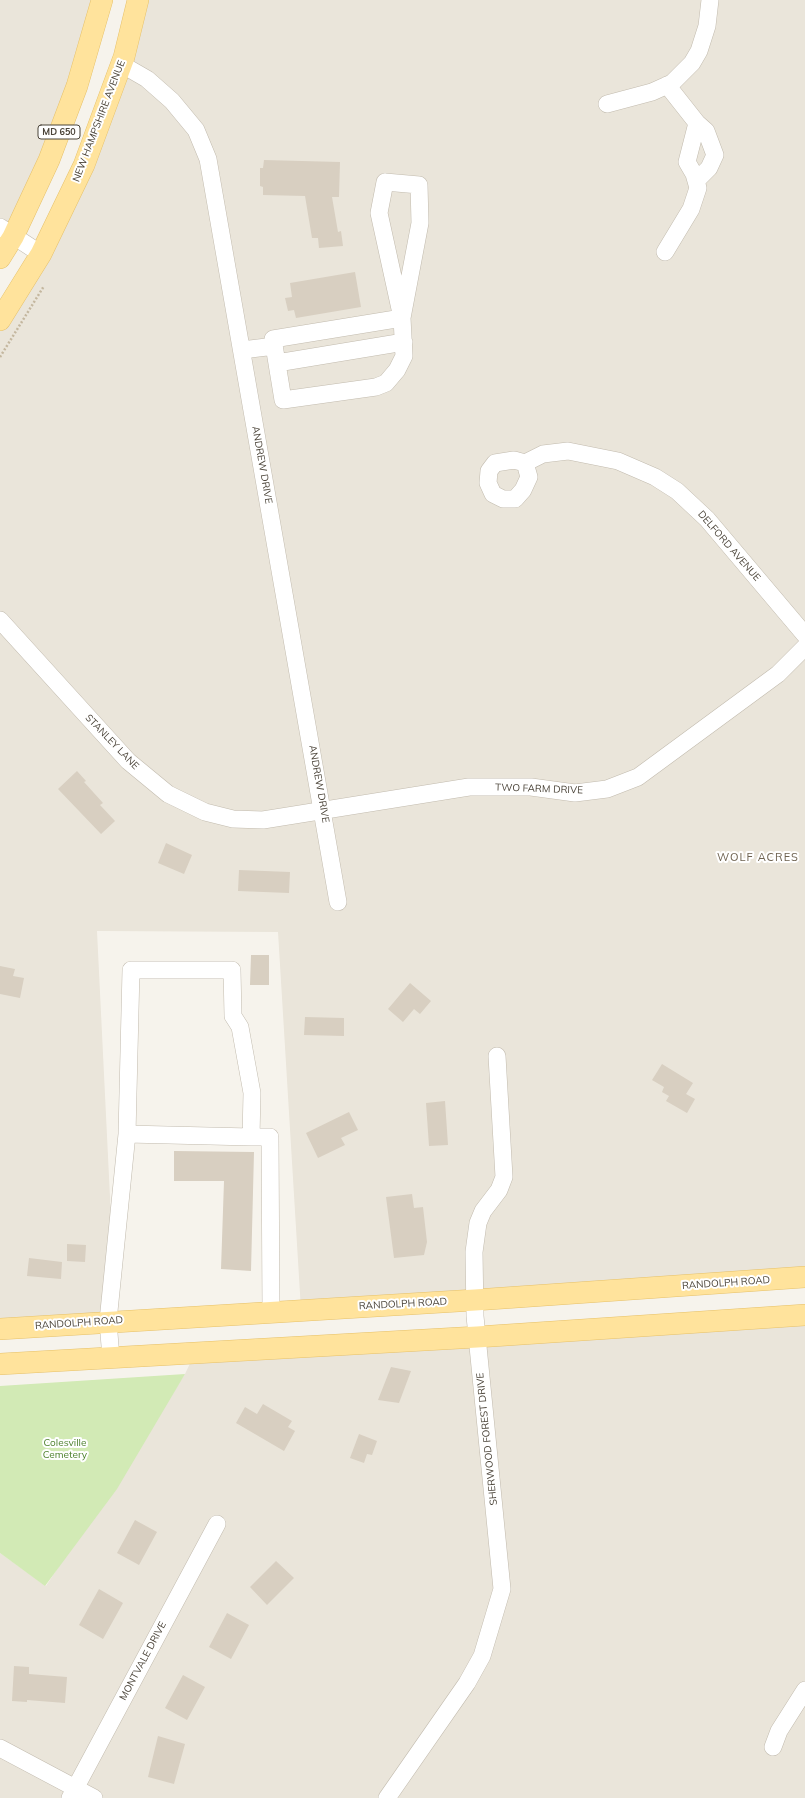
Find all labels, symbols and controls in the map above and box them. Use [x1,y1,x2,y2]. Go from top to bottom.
street label: NEW HAMPSHIRE AVENUE [70,58,128,184]
road number: MD 650 [38,125,80,139]
street label: ANDREW DRIVE [249,425,275,505]
street label: DELFORD AVENUE [695,508,763,584]
street label: STANLEY LANE [83,712,141,772]
street label: ANDREW DRIVE [306,744,332,824]
street label: TWO FARM DRIVE [495,781,583,797]
district label: WOLF ACRES [717,851,799,865]
street label: RANDOLPH ROAD [682,1274,770,1292]
street label: RANDOLPH ROAD [359,1296,447,1312]
street label: RANDOLPH ROAD [35,1314,123,1332]
street label: SHERWOOD FOREST DRIVE [474,1372,500,1506]
park label: Colesville Cemetery [43,1437,87,1460]
street label: MONTVALE DRIVE [117,1620,169,1702]

